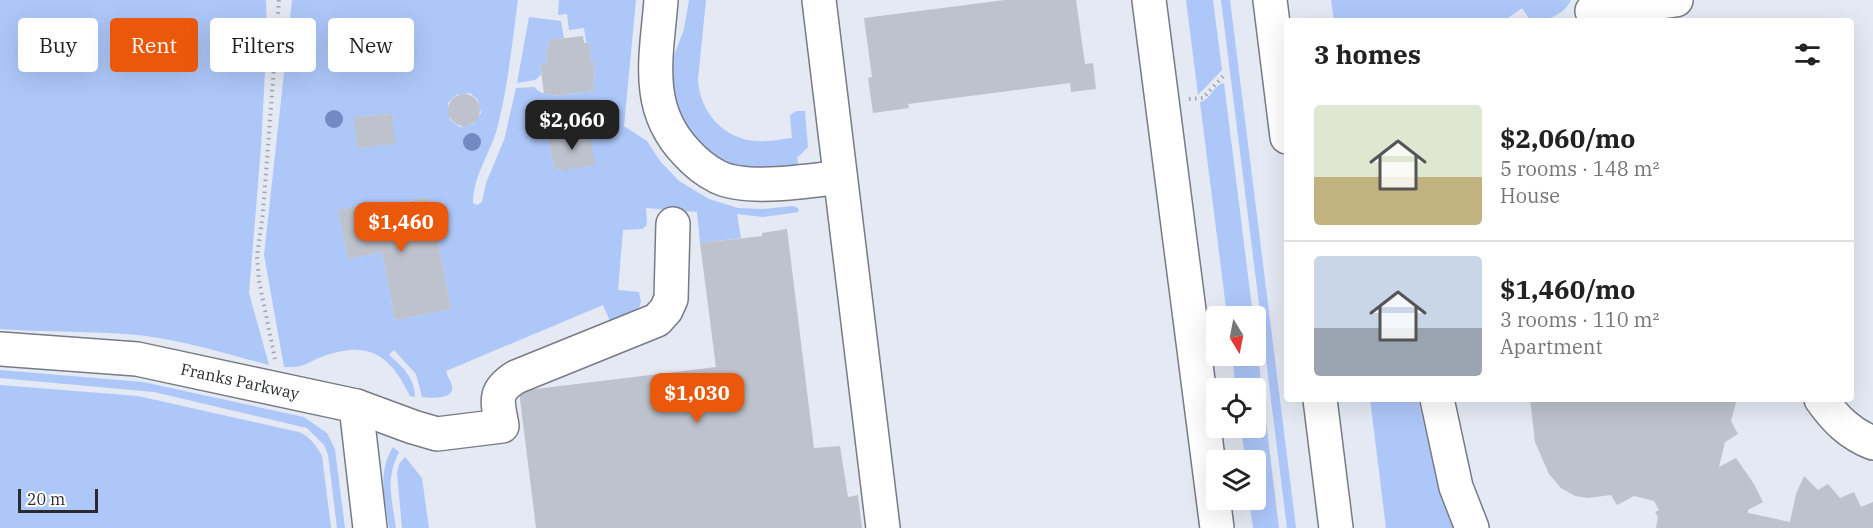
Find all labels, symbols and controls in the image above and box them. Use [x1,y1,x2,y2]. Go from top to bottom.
chip: Buy [18,18,98,72]
chip: Rent [110,18,198,72]
chip: Filters [210,18,316,72]
chip: New [328,18,414,72]
text: 3 homes [1314,37,1421,71]
icon: filters [1791,38,1824,71]
pin: $2,060 [523,100,621,151]
text: $2,060 [539,106,605,133]
text: $2,060/mo [1500,121,1635,155]
icon: home [1362,129,1434,201]
text: 5 rooms · 148 m² [1500,155,1659,182]
text: House [1500,182,1560,209]
pin: $1,460 [352,202,450,253]
text: $1,460 [368,208,434,235]
text: $1,460/mo [1500,272,1635,306]
icon: home [1362,280,1434,352]
north arrow [1206,306,1266,366]
map controls [1206,306,1266,510]
text: 3 rooms · 110 m² [1500,306,1659,333]
text: Apartment [1500,333,1603,360]
street label: Franks Parkway [179,359,302,403]
pin: $1,030 [648,373,746,424]
button: locate [1206,378,1266,438]
text: $1,030 [664,379,730,406]
button: layers [1206,450,1266,510]
scale bar [18,486,98,514]
text: 20 m [27,489,65,509]

